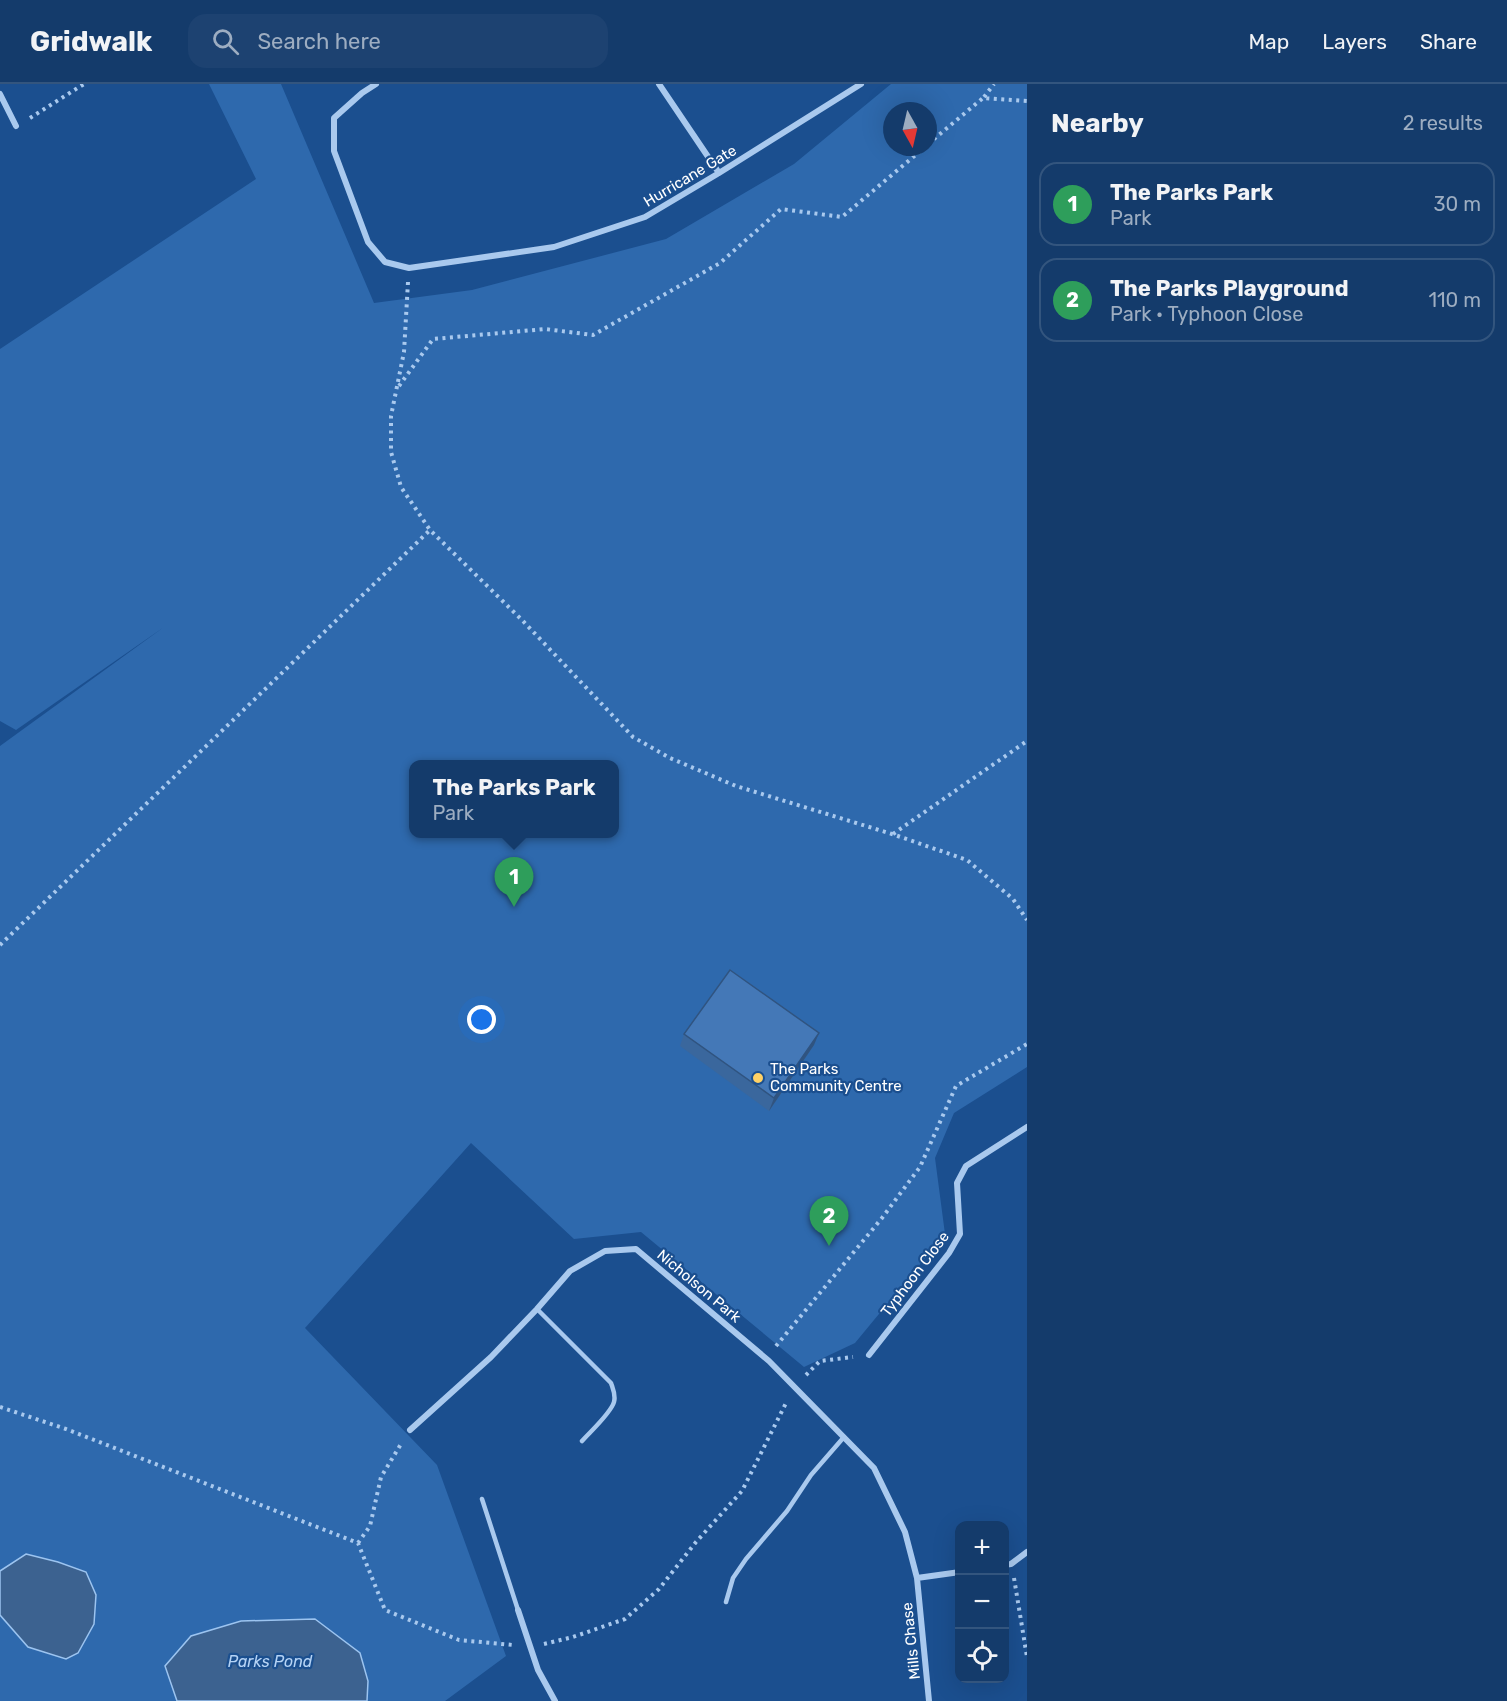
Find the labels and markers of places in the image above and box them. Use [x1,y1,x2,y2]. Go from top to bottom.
pin: 1 [494,858,534,907]
place label: The Parks Community Centre [770,1060,902,1095]
marker: The Parks Community Centre [751,1071,765,1085]
pin: 2 [810,1196,848,1246]

